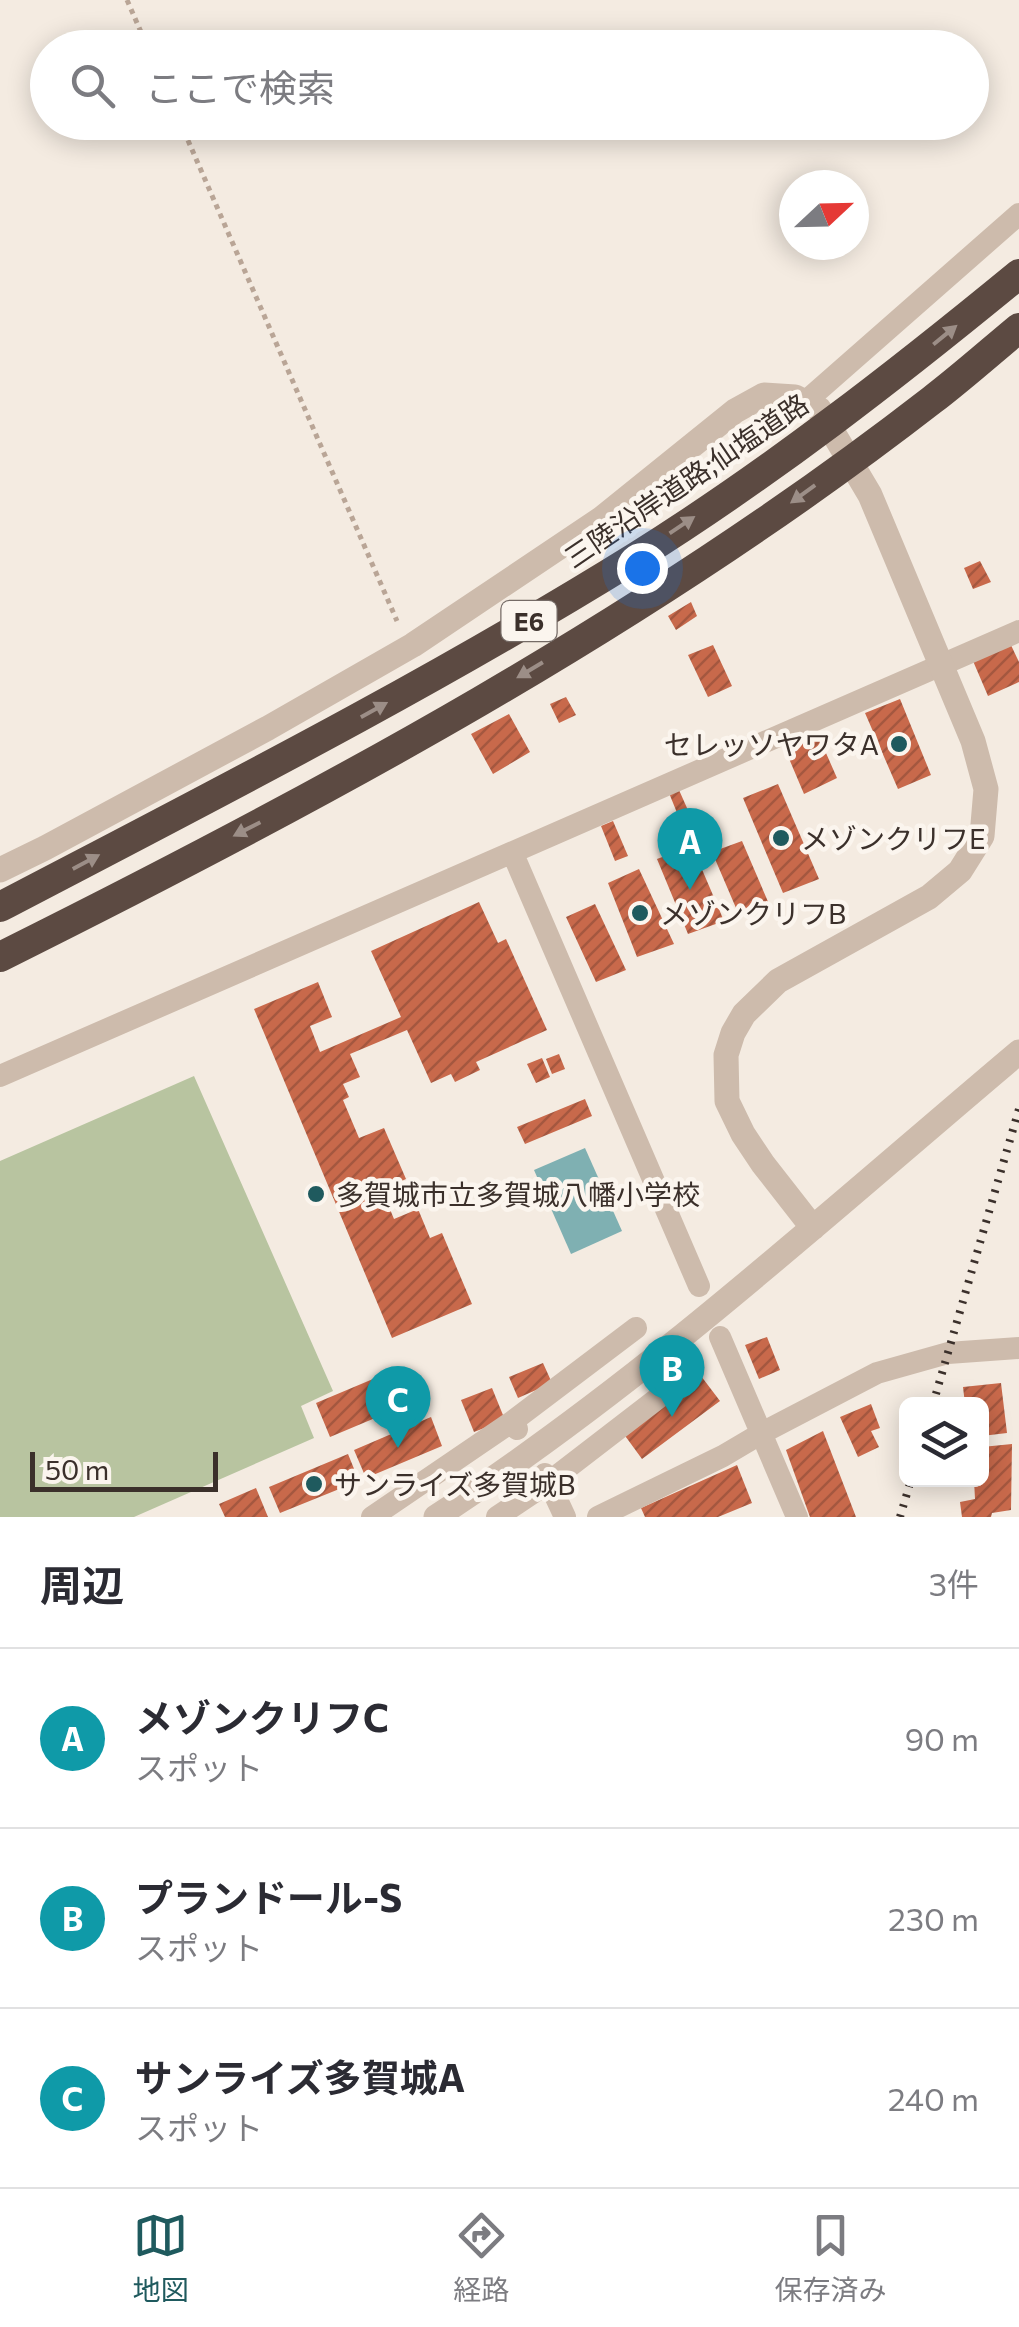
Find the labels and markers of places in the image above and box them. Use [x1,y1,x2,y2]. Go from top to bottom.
place label: セレッソヤワタA [664,727,879,761]
marker: セレッソヤワタA [888,733,910,755]
pin: A [658,808,722,890]
place label: メゾンクリフE [801,821,986,855]
marker: メゾンクリフE [770,827,792,849]
place label: メゾンクリフB [660,896,846,930]
marker: メゾンクリフB [629,902,651,924]
place label: 多賀城市立多賀城八幡小学校 [336,1177,700,1211]
marker: 多賀城市立多賀城八幡小学校 [305,1183,327,1205]
pin: B [640,1334,704,1417]
pin: C [366,1366,430,1448]
place label: サンライズ多賀城B [334,1467,575,1501]
marker: サンライズ多賀城B [303,1473,325,1495]

